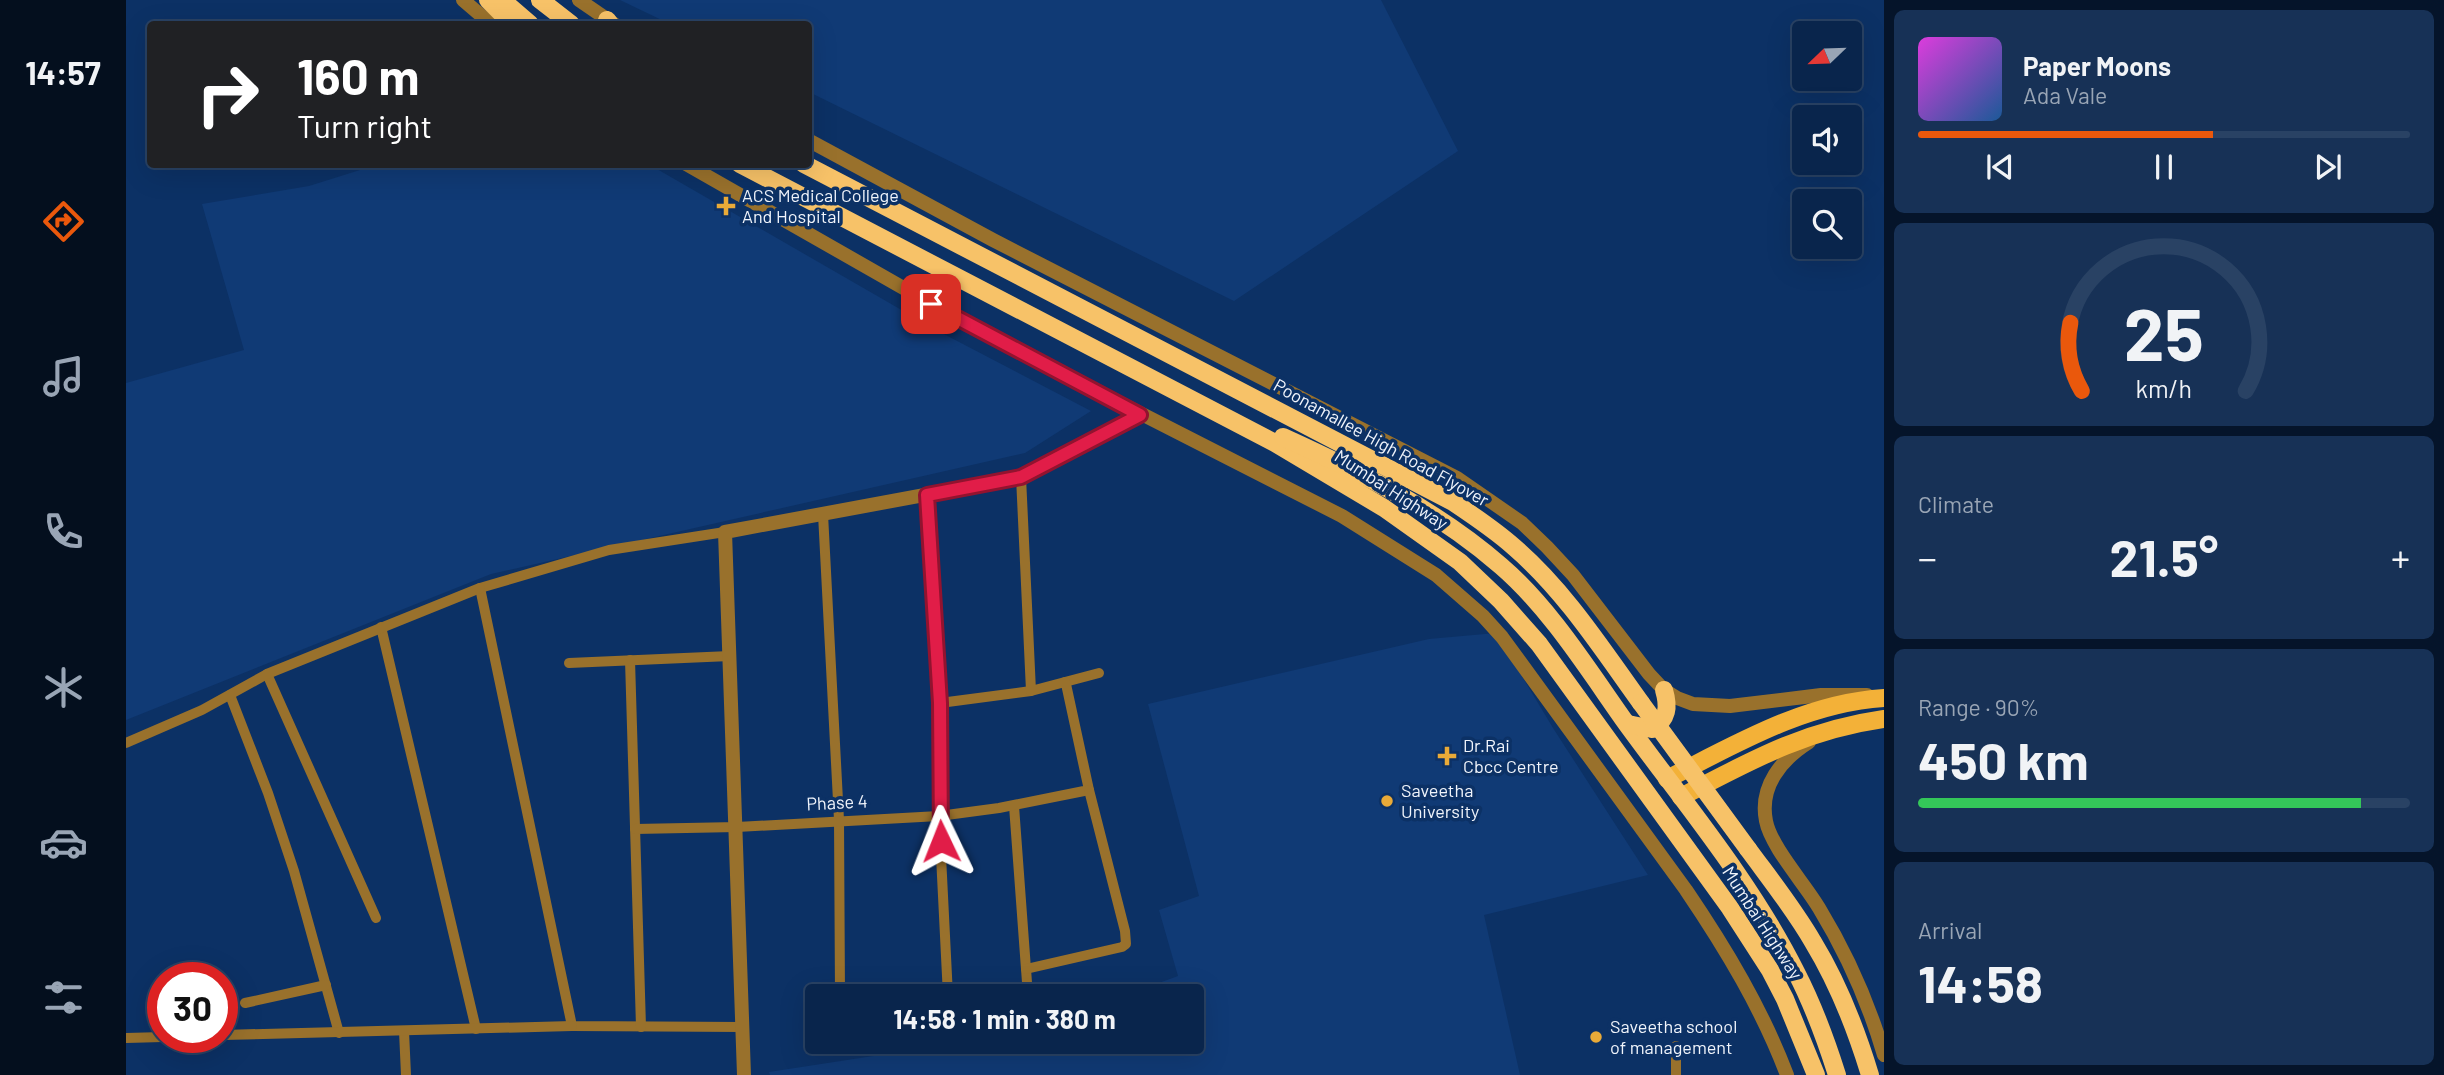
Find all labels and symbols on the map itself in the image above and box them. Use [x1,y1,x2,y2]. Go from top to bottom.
north arrow [1792,21,1862,91]
place label: ACS Medical College And Hospital [742,184,899,227]
marker: ACS Medical College And Hospital [716,196,736,216]
pin [901,274,961,334]
street label: Poonamallee High Road Flyover [1270,374,1493,511]
street label: Mumbai Highway [1331,444,1452,534]
place label: Dr.Rai Cbcc Centre [1463,734,1559,777]
marker: Dr.Rai Cbcc Centre [1437,746,1457,766]
place label: Saveetha University [1401,779,1479,822]
street label: Phase 4 [806,789,868,815]
marker: Saveetha University [1379,793,1395,809]
position arrow [904,804,978,878]
street label: Mumbai Highway [1718,862,1808,983]
speed limit sign: 30 [147,962,238,1053]
place label: Saveetha school of management [1610,1015,1737,1058]
marker: Saveetha school of management [1588,1029,1604,1045]

